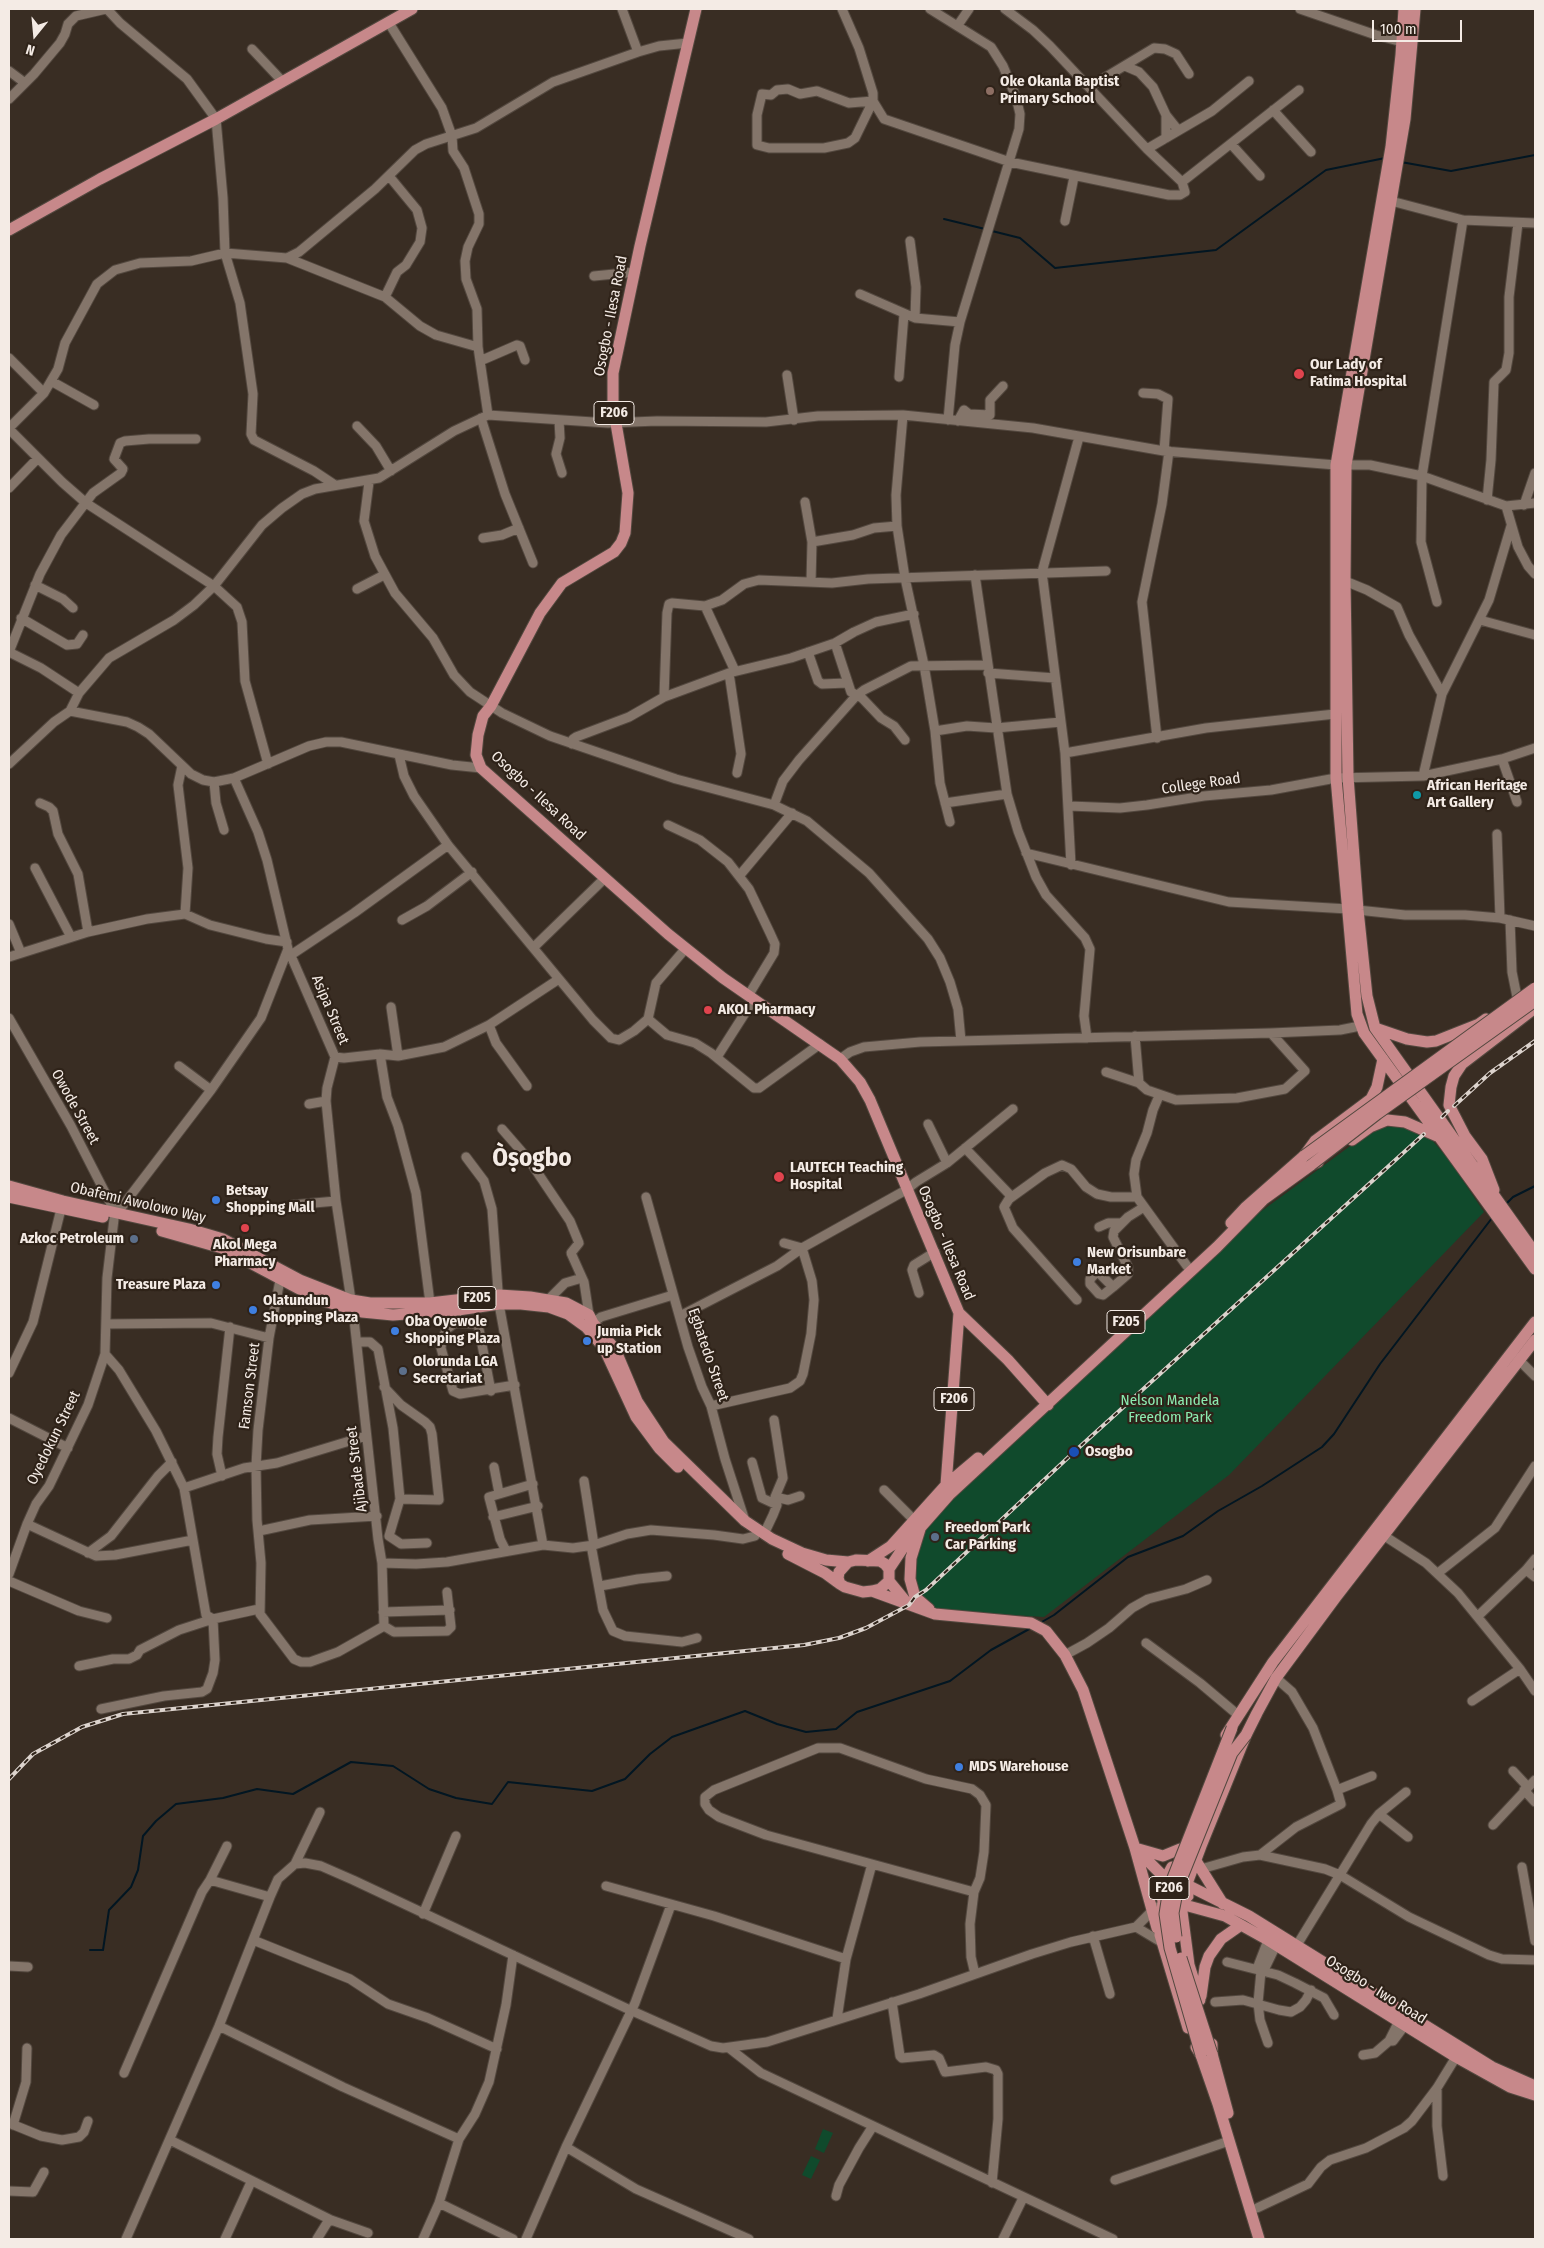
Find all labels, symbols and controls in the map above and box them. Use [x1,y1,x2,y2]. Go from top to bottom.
north arrow [10,10,60,60]
scale bar [1374,10,1464,42]
text: 100 m [1380,20,1417,38]
text: N [24,40,37,59]
place label: Oke Okanla Baptist Primary School [1000,73,1119,108]
marker: Oke Okanla Baptist Primary School [984,85,996,97]
street label: Osogbo - Ilesa Road [590,254,632,378]
place label: Our Lady of Fatima Hospital [1310,356,1407,391]
marker: Our Lady of Fatima Hospital [1292,367,1306,381]
road number: F206 [594,402,634,424]
street label: Osogbo - Ilesa Road [487,748,589,844]
street label: College Road [1160,770,1242,798]
place label: African Heritage Art Gallery [1427,777,1527,812]
marker: African Heritage Art Gallery [1411,789,1423,801]
street label: Asipa Street [307,973,353,1047]
place label: AKOL Pharmacy [718,1001,815,1019]
marker: AKOL Pharmacy [702,1004,714,1016]
street label: Owode Street [47,1066,103,1148]
district label: Òṣogbo [492,1144,572,1174]
place label: LAUTECH Teaching Hospital [790,1159,903,1194]
marker: LAUTECH Teaching Hospital [772,1170,786,1184]
street label: Obafemi Awolowo Way [68,1179,208,1227]
place label: Betsay Shopping Mall [226,1182,315,1217]
street label: Osogbo - Ilesa Road [914,1183,978,1303]
marker: Betsay Shopping Mall [210,1194,222,1206]
marker: Akol Mega Pharmacy [239,1222,251,1234]
place label: Azkoc Petroleum [20,1230,124,1248]
marker: Azkoc Petroleum [128,1233,140,1245]
place label: Akol Mega Pharmacy [213,1236,277,1271]
place label: New Orisunbare Market [1087,1244,1186,1279]
marker: New Orisunbare Market [1071,1256,1083,1268]
place label: Treasure Plaza [116,1276,206,1294]
marker: Treasure Plaza [210,1279,222,1291]
road number: F205 [458,1286,496,1310]
place label: Olatundun Shopping Plaza [263,1292,358,1327]
marker: Olatundun Shopping Plaza [247,1304,259,1316]
street label: Egbatedo Street [684,1306,732,1404]
road number: F205 [1107,1310,1145,1334]
place label: Oba Oyewole Shopping Plaza [405,1313,500,1348]
place label: Jumia Pick up Station [597,1323,661,1358]
marker: Oba Oyewole Shopping Plaza [389,1325,401,1337]
marker: Jumia Pick up Station [581,1335,593,1347]
street label: Famson Street [236,1342,264,1430]
place label: Olorunda LGA Secretariat [413,1353,498,1388]
marker: Olorunda LGA Secretariat [397,1365,409,1377]
street label: Oyedokun Street [23,1388,85,1488]
road number: F206 [934,1388,974,1410]
park label: Nelson Mandela Freedom Park [1121,1392,1219,1427]
street label: Ajibade Street [343,1425,371,1513]
place label: Osogbo [1085,1443,1133,1461]
marker: Osogbo [1067,1445,1081,1459]
place label: Freedom Park Car Parking [945,1519,1030,1554]
marker: Freedom Park Car Parking [929,1531,941,1543]
place label: MDS Warehouse [969,1758,1069,1776]
marker: MDS Warehouse [953,1761,965,1773]
road number: F206 [1149,1876,1189,1900]
street label: Osogbo - Iwo Road [1322,1952,1430,2028]

